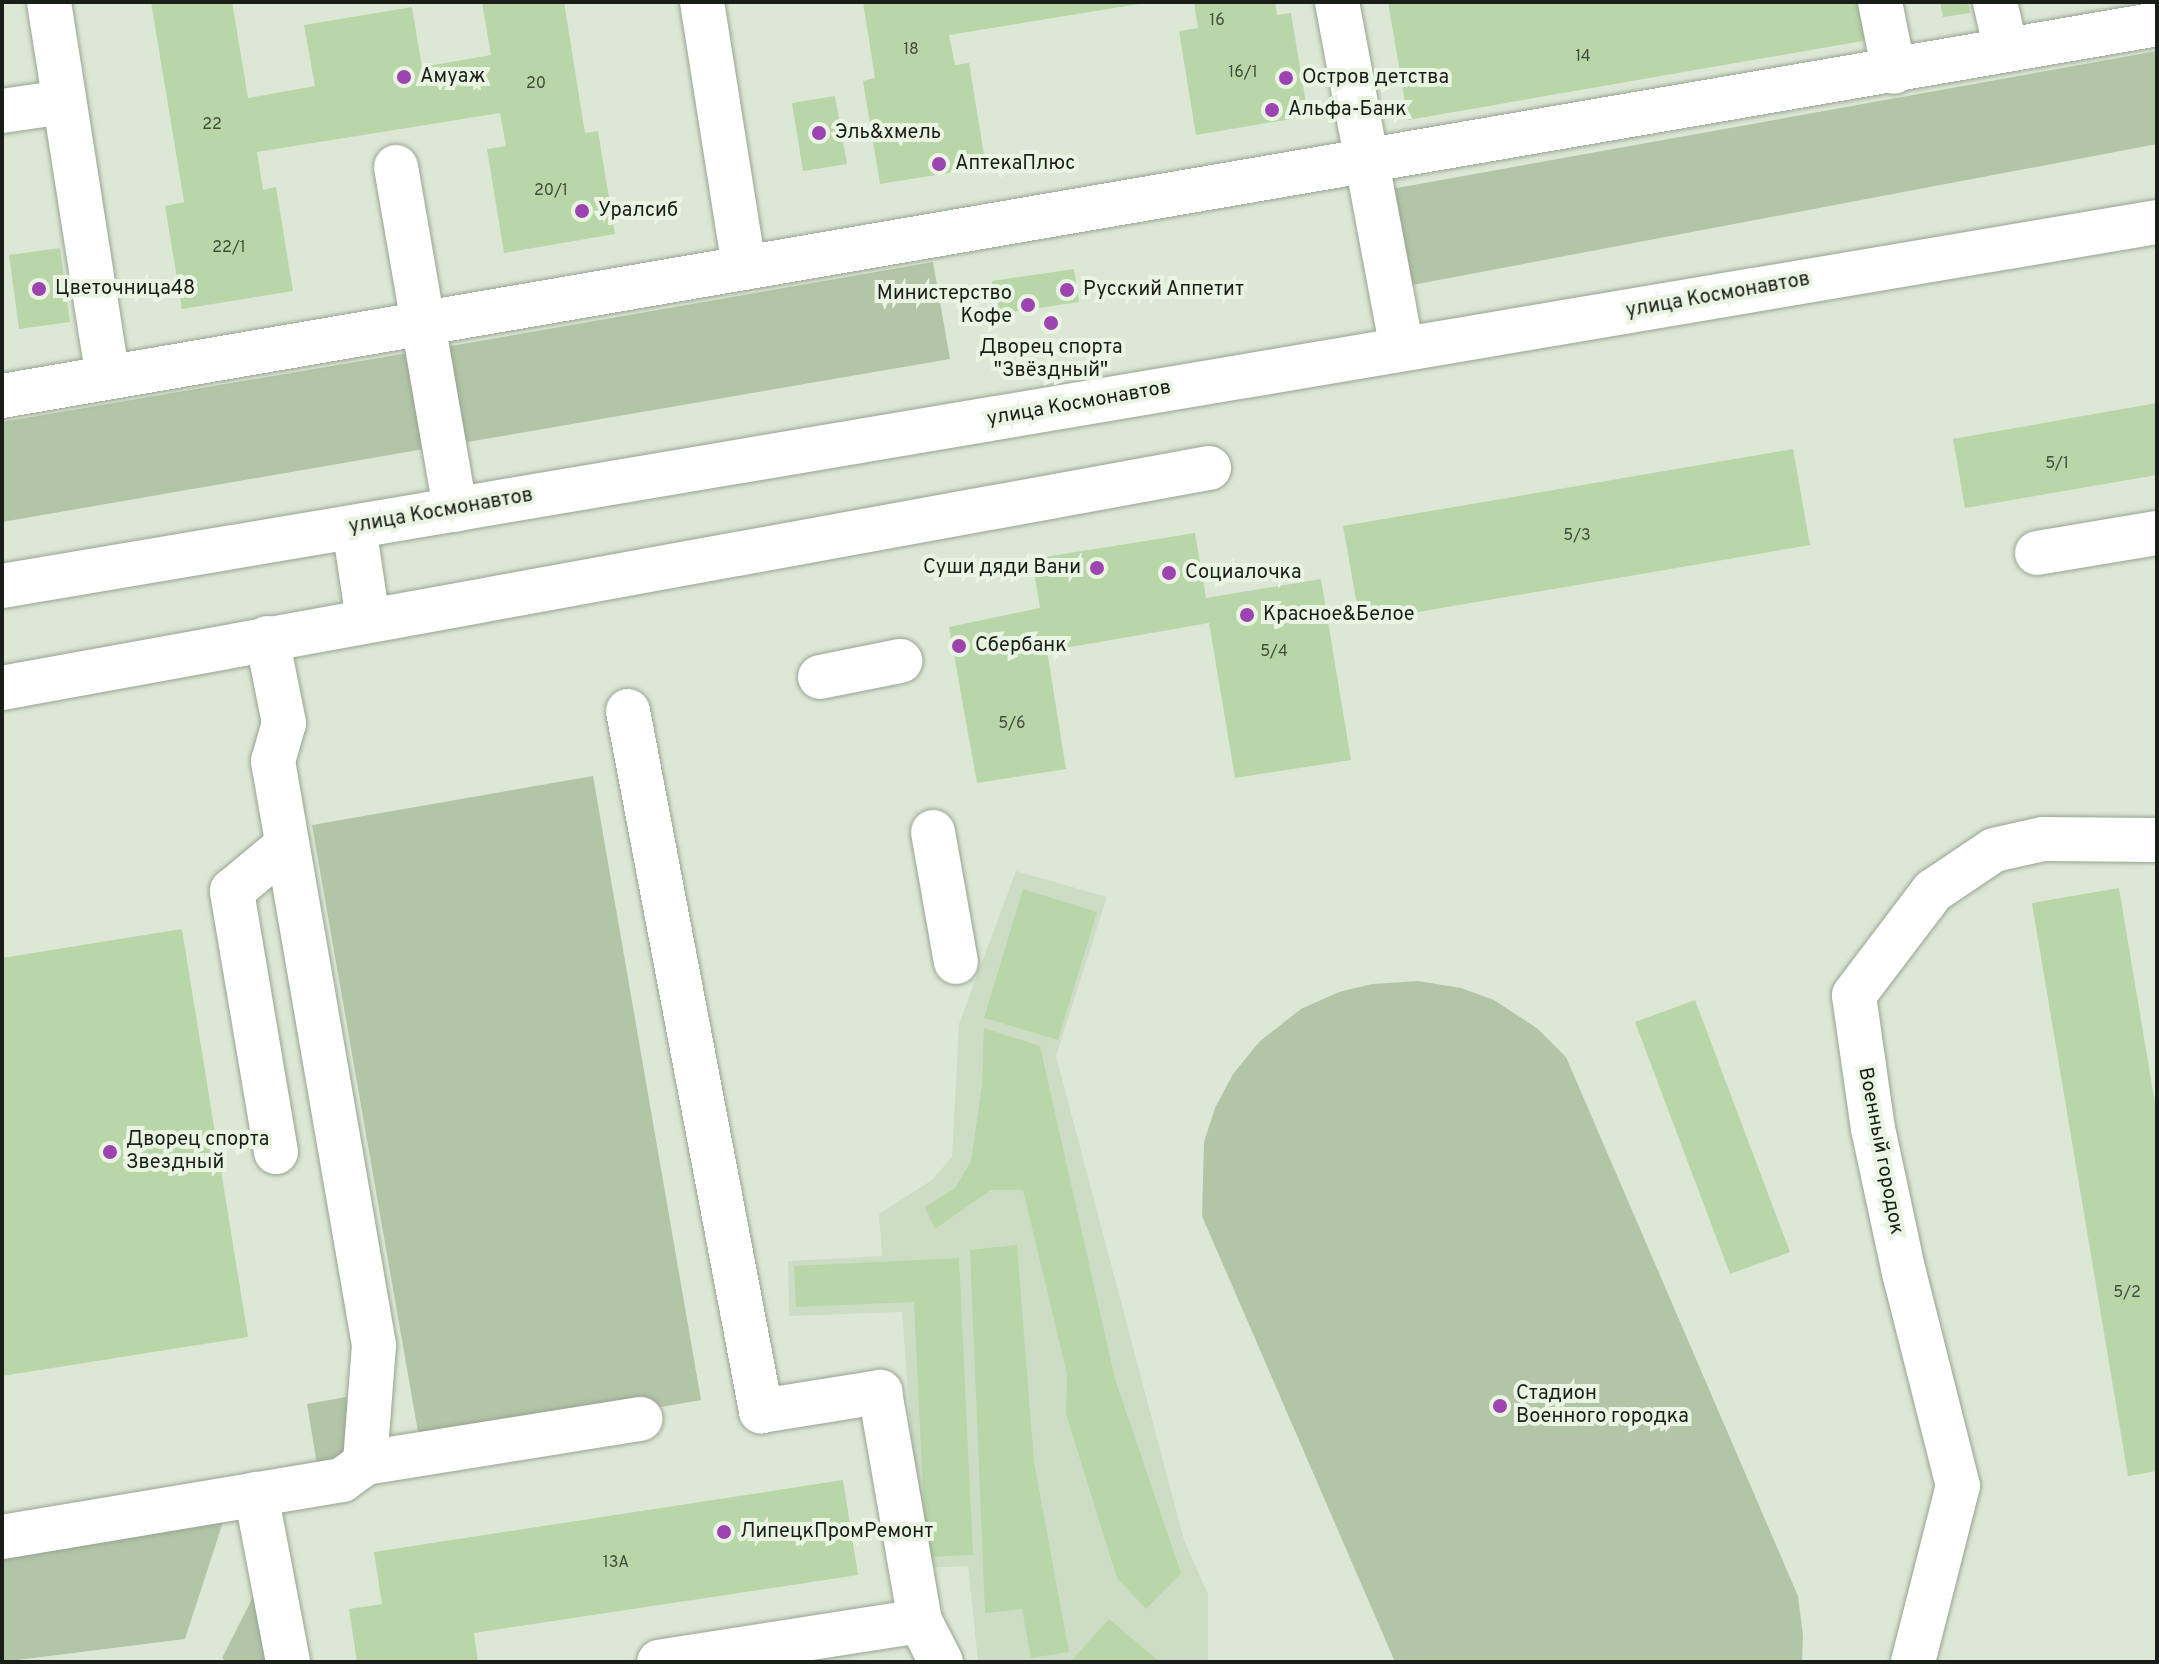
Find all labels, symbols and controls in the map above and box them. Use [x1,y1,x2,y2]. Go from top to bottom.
house number: 16 [1209,11,1225,31]
house number: 18 [903,40,919,60]
house number: 14 [1575,47,1591,67]
house number: 16/1 [1228,63,1258,83]
place label: Амуаж [420,65,485,89]
place label: Остров детства [1302,66,1449,90]
marker: Амуаж [395,68,413,86]
marker: Остров детства [1277,69,1295,87]
house number: 20 [526,74,546,94]
place label: Альфа-Банк [1288,98,1407,122]
marker: Альфа-Банк [1263,101,1281,119]
house number: 22 [202,115,222,135]
place label: Эль&хмель [835,121,941,145]
marker: Эль&хмель [810,124,828,142]
place label: АптекаПлюс [955,152,1075,176]
marker: АптекаПлюс [930,155,948,173]
house number: 20/1 [534,181,568,201]
place label: Уралсиб [598,199,678,223]
marker: Уралсиб [573,202,591,220]
house number: 22/1 [212,238,246,258]
street label: улица Космонавтов [1624,268,1812,324]
place label: Цветочница48 [55,277,195,301]
place label: Русский Аппетит [1083,278,1245,302]
marker: Цветочница48 [30,280,48,298]
marker: Русский Аппетит [1058,281,1076,299]
place label: Министерство Кофе [877,282,1012,329]
marker: Министерство Кофе [1019,296,1037,314]
marker: Дворец спорта "Звёздный" [1042,314,1060,332]
place label: Дворец спорта "Звёздный" [979,336,1123,383]
street label: улица Космонавтов [985,376,1173,432]
house number: 5/1 [2045,454,2069,474]
street label: улица Космонавтов [347,484,535,540]
house number: 5/3 [1563,526,1591,546]
place label: Суши дяди Вани [923,556,1081,580]
marker: Суши дяди Вани [1088,559,1106,577]
place label: Социалочка [1185,561,1302,585]
marker: Социалочка [1160,564,1178,582]
place label: Красное&Белое [1263,603,1414,627]
marker: Красное&Белое [1238,606,1256,624]
place label: Сбербанк [975,634,1067,658]
marker: Сбербанк [950,637,968,655]
house number: 5/4 [1260,642,1288,662]
house number: 5/6 [998,714,1026,734]
street label: Военный городок [1852,1065,1908,1237]
place label: Дворец спорта Звездный [126,1128,269,1175]
marker: Дворец спорта Звездный [101,1143,119,1161]
house number: 5/2 [2113,1283,2141,1303]
place label: Стадион Военного городка [1516,1382,1689,1429]
marker: Стадион Военного городка [1491,1397,1509,1415]
place label: ЛипецкПромРемонт [740,1520,933,1544]
marker: ЛипецкПромРемонт [715,1523,733,1541]
house number: 13А [603,1553,629,1573]

